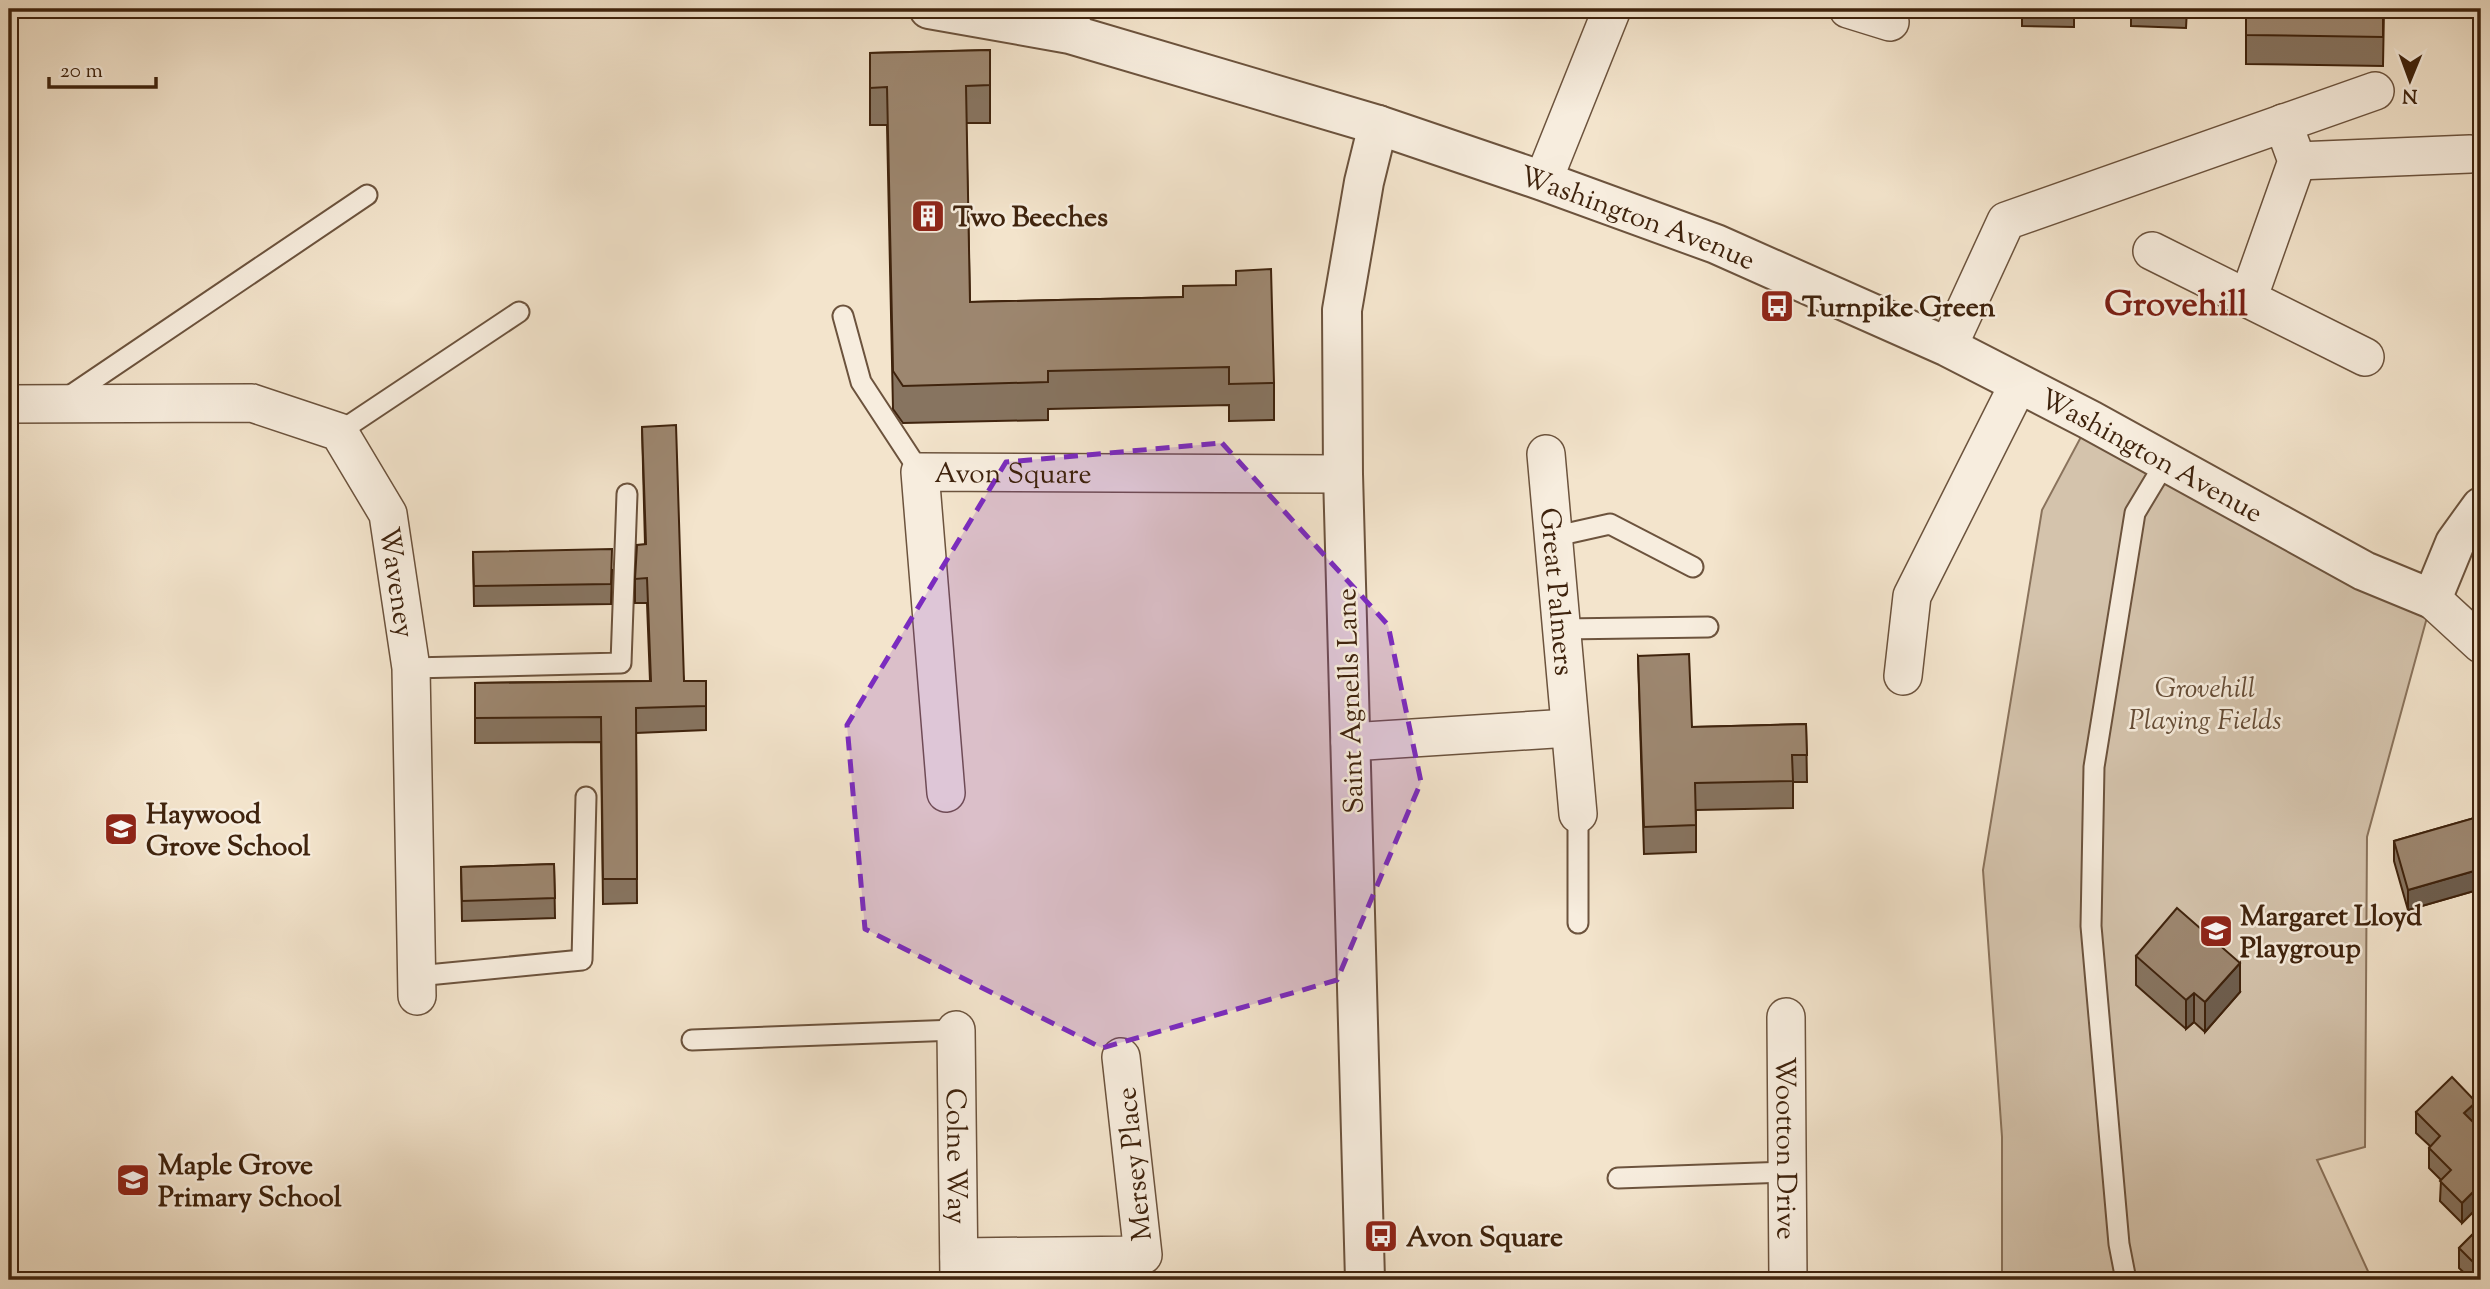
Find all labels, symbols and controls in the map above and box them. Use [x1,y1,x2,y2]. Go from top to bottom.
scale bar [49,46,156,90]
north arrow [2374,46,2444,116]
text: 20 m [60,57,103,87]
text: N [2402,81,2418,108]
street label: Washington Avenue [1514,158,1761,282]
building icon: Two Beeches [909,197,947,235]
place label: Two Beeches [953,199,1108,239]
district label: Grovehill [2104,281,2248,332]
bus stop icon: Turnpike Green [1758,287,1796,325]
place label: Turnpike Green [1802,289,1996,329]
street label: Washington Avenue [2032,380,2269,534]
street label: Avon Square [934,455,1092,496]
street label: Great Palmers [1528,506,1583,677]
street label: Waveney [367,524,423,641]
street label: Saint Agnells Lane [1328,587,1376,815]
park label: Grovehill Playing Fields [2128,670,2282,742]
place label: Haywood Grove School [146,796,311,868]
school or university icon: Haywood Grove School [102,810,140,848]
place label: Margaret Lloyd Playgroup [2240,898,2422,970]
school or university icon: Margaret Lloyd Playgroup [2197,912,2235,950]
street label: Wootton Drive [1763,1056,1805,1240]
street label: Mersey Place [1108,1085,1164,1242]
street label: Colne Way [934,1088,975,1224]
place label: Maple Grove Primary School [158,1147,342,1219]
school or university icon: Maple Grove Primary School [114,1161,152,1199]
bus stop icon: Avon Square [1362,1217,1400,1255]
place label: Avon Square [1406,1219,1563,1259]

